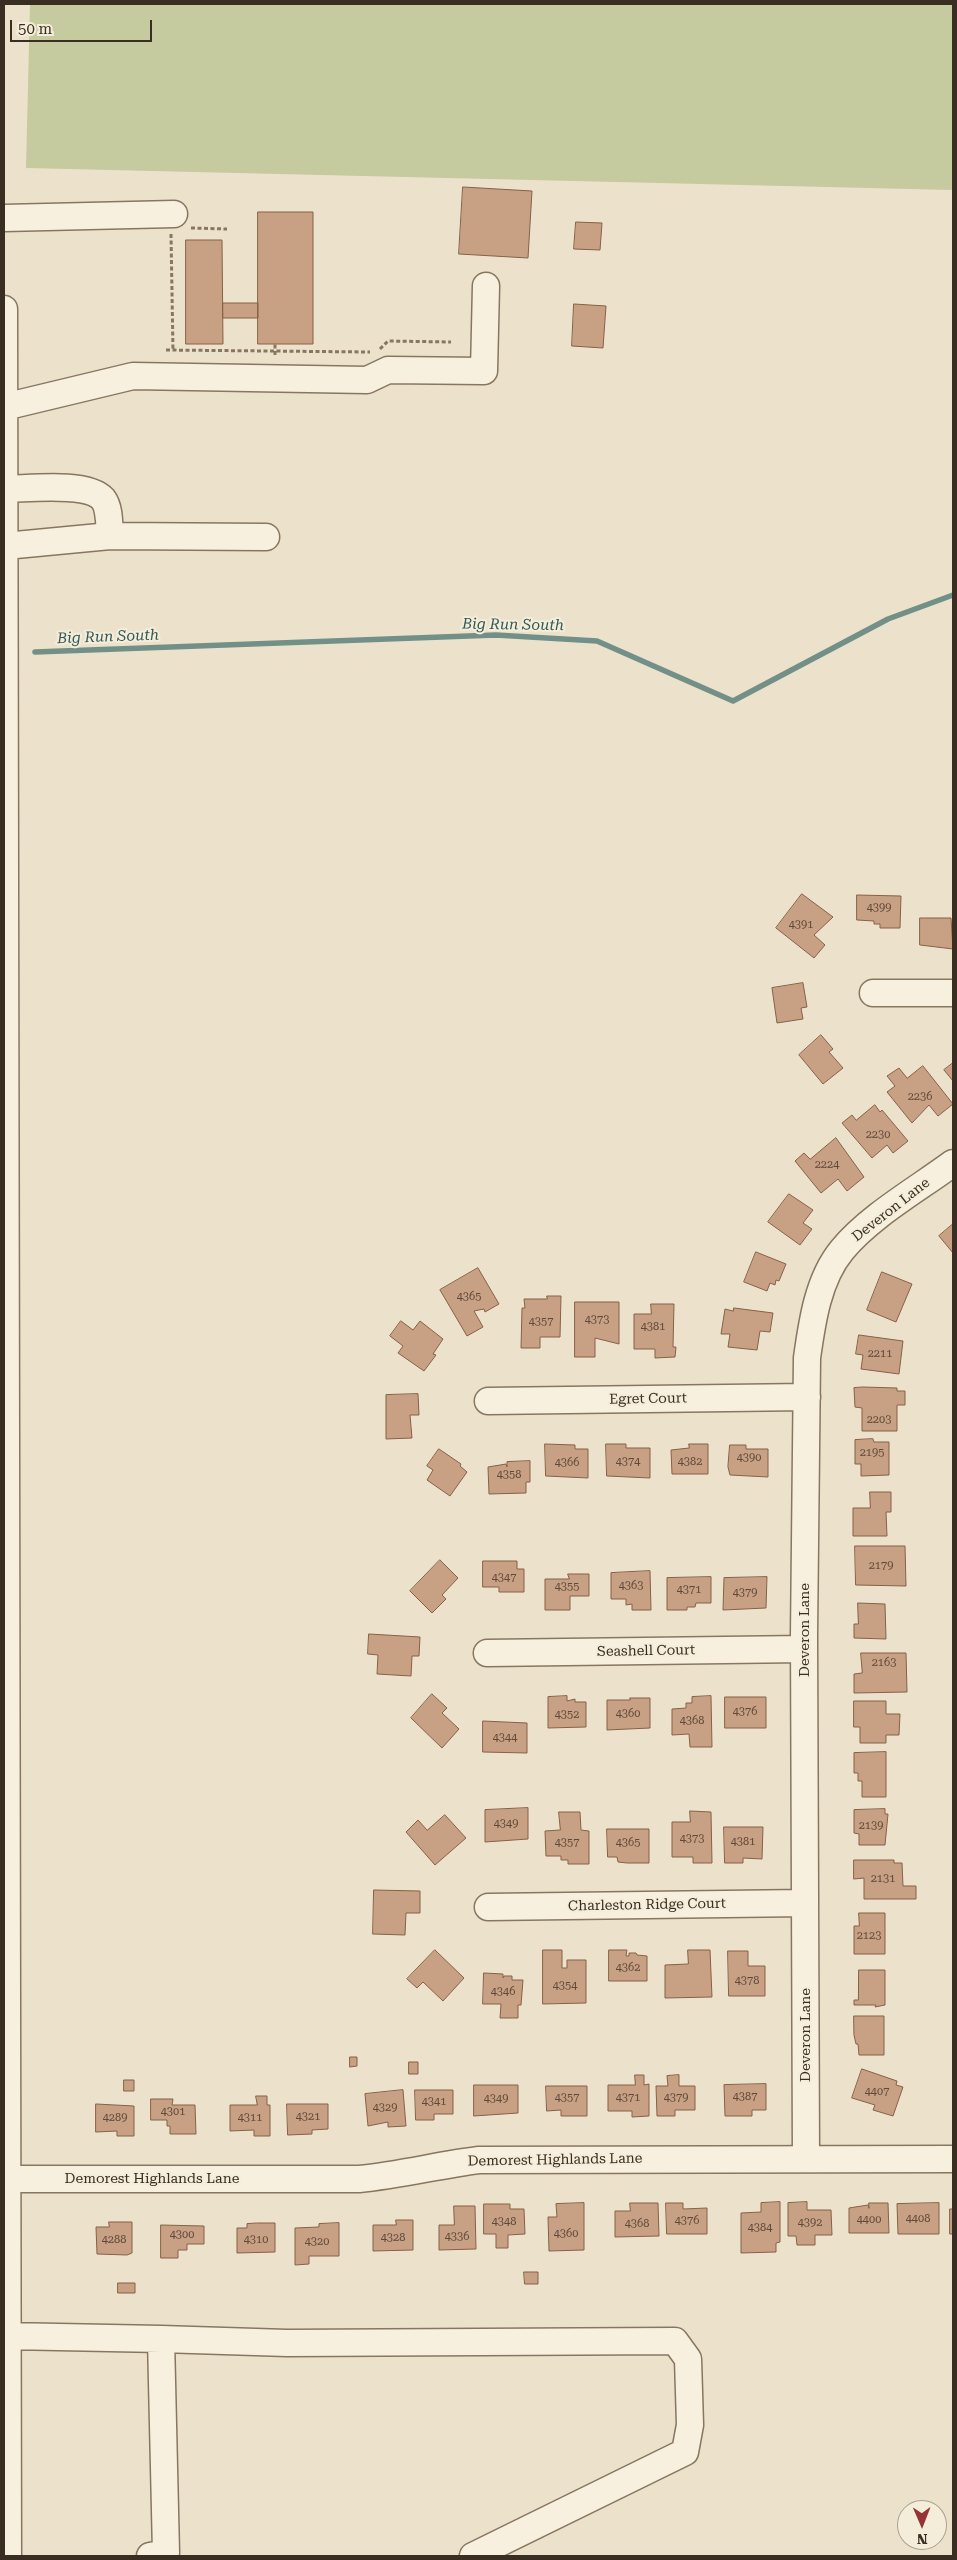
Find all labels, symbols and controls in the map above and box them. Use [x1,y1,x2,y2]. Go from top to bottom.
scale bar [12,10,155,42]
text: 50 m [18,20,52,38]
water label: Big Run South [462,615,564,635]
water label: Big Run South [57,626,159,648]
house number: 4399 [867,901,891,915]
house number: 4391 [789,918,813,932]
house number: 2236 [908,1090,932,1104]
house number: 2230 [866,1128,890,1142]
house number: 2224 [815,1158,839,1172]
street label: Deveron Lane [849,1174,933,1246]
house number: 4365 [457,1290,481,1304]
house number: 4373 [585,1313,609,1327]
house number: 4357 [529,1315,553,1329]
house number: 4381 [641,1320,665,1334]
house number: 2211 [868,1347,892,1361]
street label: Egret Court [609,1390,687,1408]
house number: 2203 [867,1413,891,1427]
house number: 2195 [860,1446,884,1460]
house number: 4390 [737,1451,761,1465]
house number: 4374 [616,1455,640,1469]
house number: 4382 [678,1455,702,1469]
house number: 4366 [555,1456,579,1470]
house number: 4358 [497,1468,521,1482]
house number: 2179 [869,1559,893,1573]
house number: 4347 [492,1571,516,1585]
house number: 4363 [619,1579,643,1593]
house number: 4355 [555,1580,579,1594]
house number: 4371 [677,1583,701,1597]
street label: Deveron Lane [797,1583,813,1677]
house number: 4379 [733,1586,757,1600]
street label: Seashell Court [597,1642,695,1660]
house number: 2163 [872,1656,896,1670]
house number: 4376 [733,1705,757,1719]
house number: 4360 [616,1707,640,1721]
house number: 4352 [555,1708,579,1722]
house number: 4368 [680,1714,704,1728]
house number: 4344 [493,1731,517,1745]
house number: 4349 [494,1817,518,1831]
house number: 2139 [859,1819,883,1833]
house number: 4373 [680,1832,704,1846]
house number: 4381 [731,1835,755,1849]
house number: 4357 [555,1836,579,1850]
house number: 4365 [616,1836,640,1850]
house number: 2131 [871,1872,895,1886]
street label: Charleston Ridge Court [568,1895,726,1915]
house number: 2123 [857,1929,881,1943]
house number: 4362 [616,1961,640,1975]
house number: 4378 [735,1974,759,1988]
house number: 4354 [553,1979,577,1993]
house number: 4346 [491,1985,515,1999]
street label: Deveron Lane [798,1988,814,2082]
house number: 4407 [865,2085,889,2099]
house number: 4387 [733,2090,757,2104]
house number: 4357 [555,2091,579,2105]
house number: 4371 [616,2091,640,2105]
house number: 4379 [664,2091,688,2105]
house number: 4349 [484,2092,508,2106]
house number: 4341 [422,2095,446,2109]
house number: 4329 [373,2101,397,2115]
house number: 4301 [161,2105,185,2119]
house number: 4321 [296,2110,320,2124]
house number: 4289 [103,2111,127,2125]
house number: 4311 [238,2111,262,2125]
street label: Demorest Highlands Lane [467,2150,643,2170]
street label: Demorest Highlands Lane [65,2171,239,2187]
house number: 4408 [906,2212,930,2226]
house number: 4400 [857,2213,881,2227]
house number: 4376 [675,2214,699,2228]
house number: 4348 [492,2215,516,2229]
house number: 4392 [798,2216,822,2230]
house number: 4368 [625,2217,649,2231]
house number: 4384 [748,2221,772,2235]
house number: 4360 [554,2227,578,2241]
house number: 4300 [170,2228,194,2242]
house number: 4336 [445,2230,469,2244]
house number: 4328 [381,2231,405,2245]
house number: 4288 [102,2233,126,2247]
house number: 4310 [244,2233,268,2247]
house number: 4320 [305,2235,329,2249]
north arrow [897,2500,947,2550]
text: N [917,2531,928,2547]

